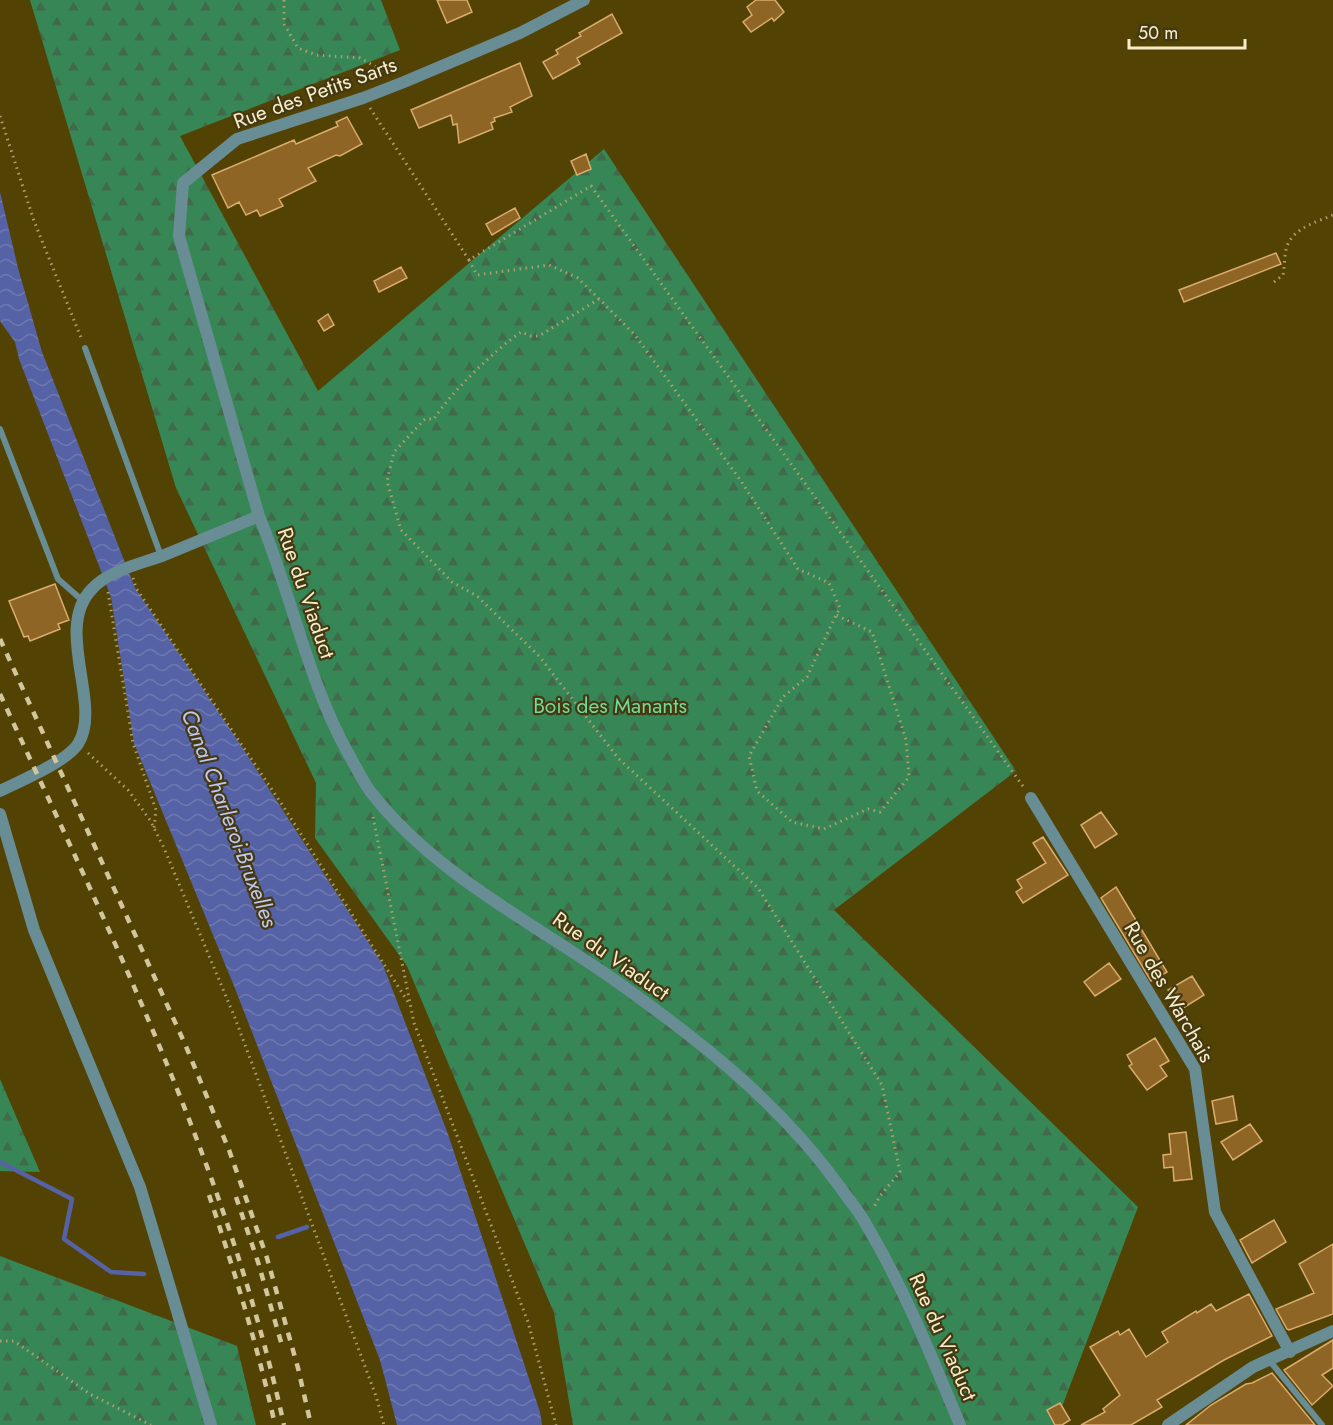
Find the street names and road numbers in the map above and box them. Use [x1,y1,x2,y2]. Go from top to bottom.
street label: Rue des Petits Sarts [229,50,401,136]
street label: Rue du Viaduct [270,523,342,663]
street label: Rue du Viaduct [546,905,676,1007]
street label: Rue des Warchais [1116,916,1222,1068]
street label: Rue du Viaduct [901,1268,985,1406]

